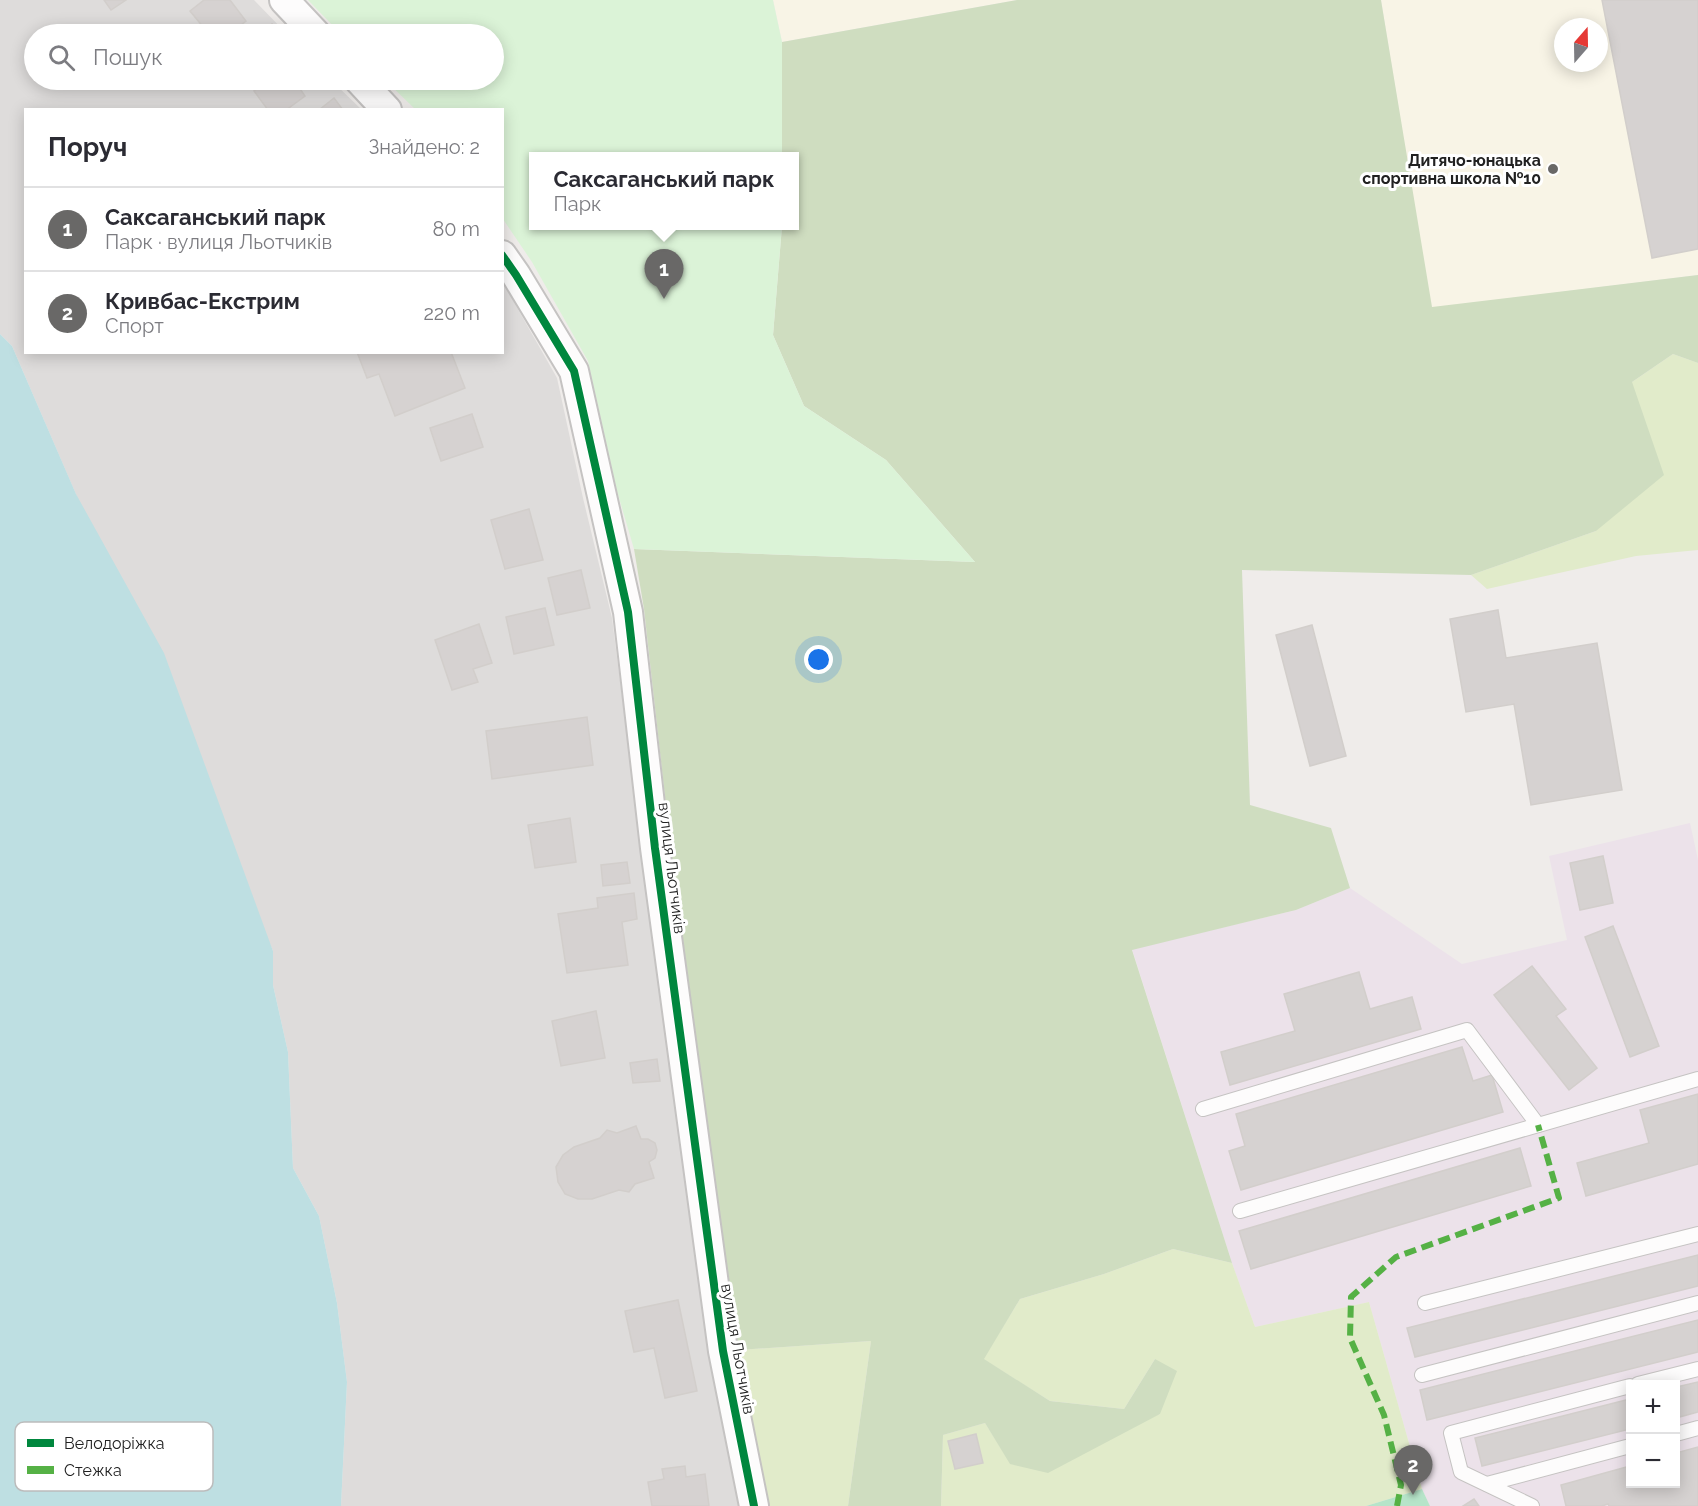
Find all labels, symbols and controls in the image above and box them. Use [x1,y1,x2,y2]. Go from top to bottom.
north arrow [1554,18,1608,72]
search box [24,24,504,90]
icon: search [45,41,78,74]
text: Пошук [93,44,163,70]
text: Поруч [48,132,127,162]
text: Знайдено: 2 [368,135,480,159]
place label: Дитячо-юнацька спортивна школа №10 [1362,151,1541,188]
popup [529,152,799,230]
marker: Дитячо-юнацька спортивна школа №10 [1546,162,1560,176]
text: Саксаганський парк [554,166,774,192]
text: Парк [554,192,601,216]
text: Саксаганський парк [105,204,326,230]
text: 1 [63,217,72,241]
text: 80 m [432,217,480,241]
text: Парк · вулиця Льотчиків [105,230,332,254]
pin: 1 [644,250,684,299]
text: Кривбас-Екстрим [105,288,300,314]
text: 2 [62,301,73,325]
text: 220 m [423,301,480,325]
text: Спорт [105,314,164,338]
your location [804,645,833,674]
street label: вулиця Льотчиків [655,801,689,935]
street label: вулиця Льотчиків [717,1282,759,1416]
map controls [1626,1380,1680,1488]
button: + [1626,1380,1680,1434]
legend [15,1422,213,1491]
text: Велодоріжка [64,1434,164,1453]
button: − [1626,1434,1680,1488]
pin: 2 [1394,1446,1432,1495]
text: Стежка [64,1461,122,1480]

